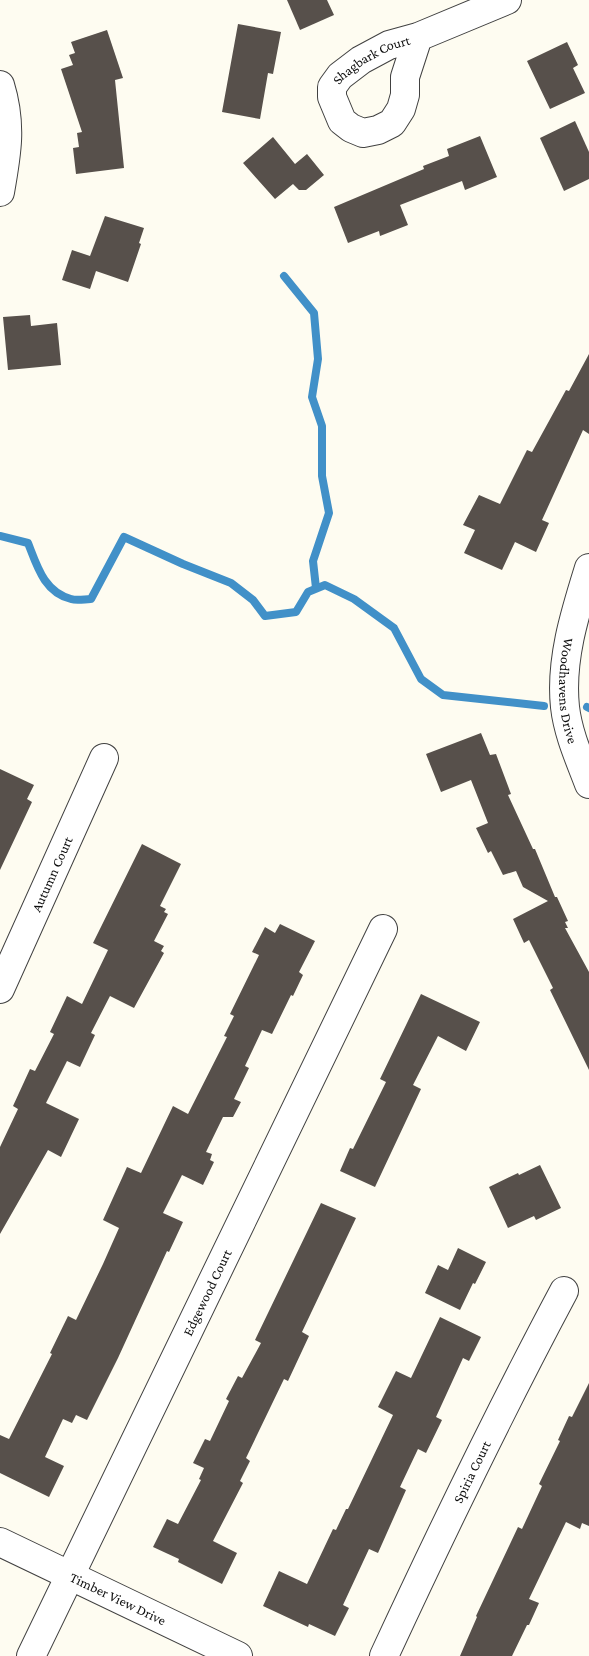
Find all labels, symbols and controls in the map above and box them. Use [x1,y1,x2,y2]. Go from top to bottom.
street label: Shagbark Court [329,32,412,87]
street label: Woodhavens Drive [556,637,581,745]
street label: Autumn Court [28,834,76,914]
street label: Edgewood Court [179,1246,235,1338]
street label: Spiria Court [450,1438,494,1506]
street label: Timber View Drive [68,1569,169,1628]

